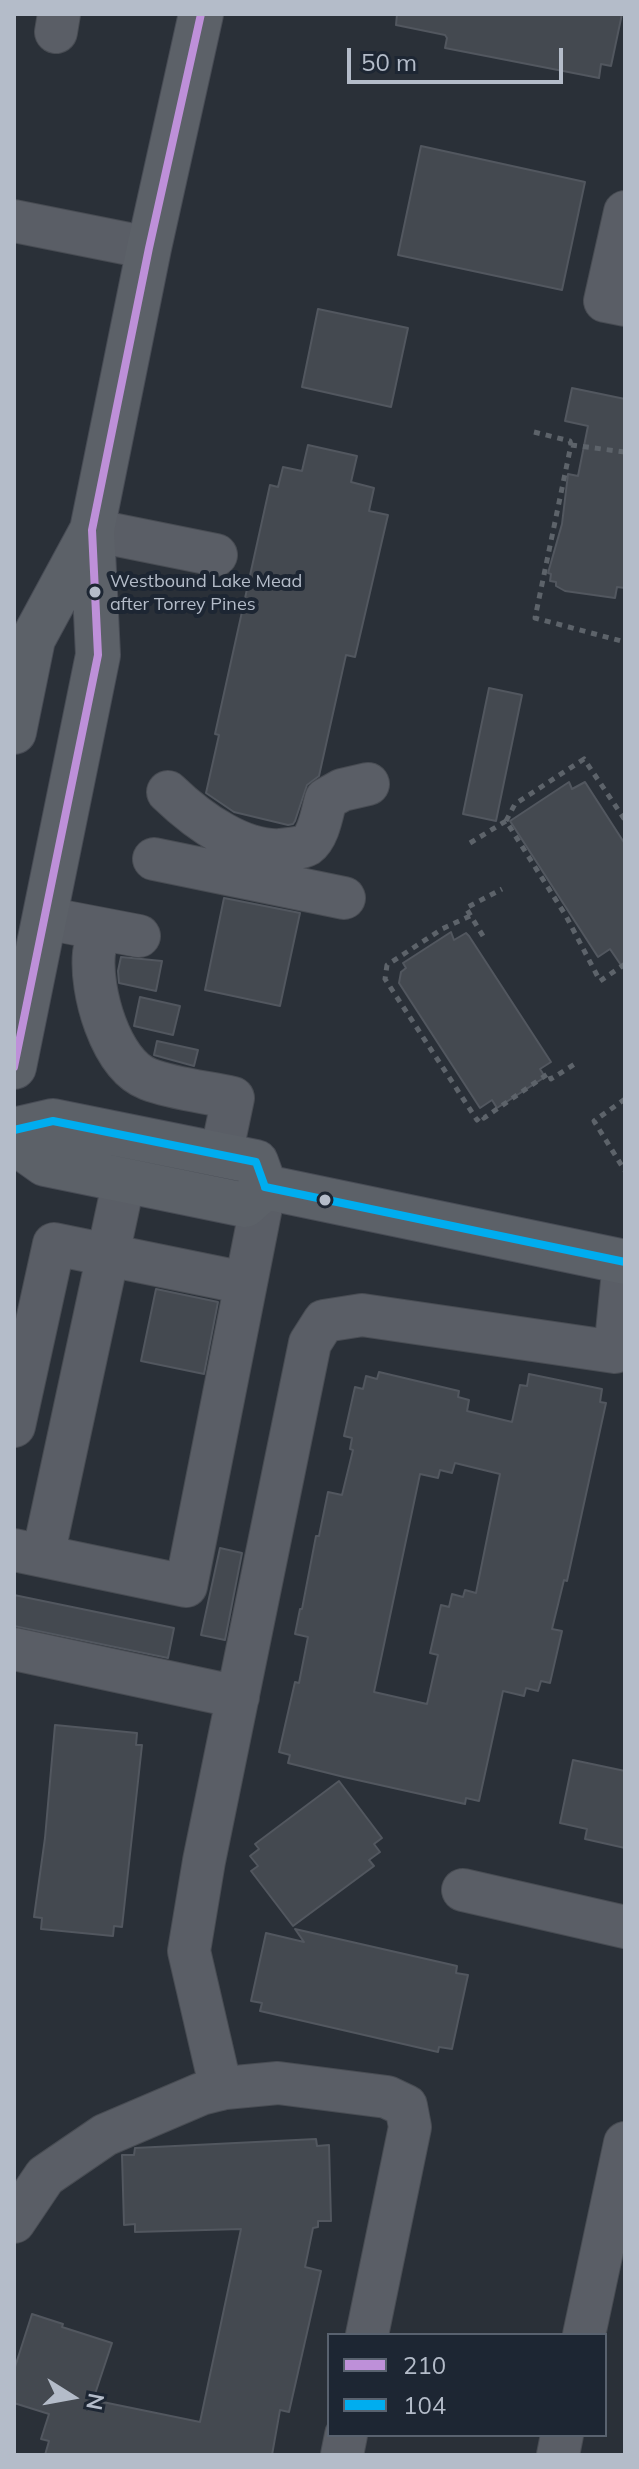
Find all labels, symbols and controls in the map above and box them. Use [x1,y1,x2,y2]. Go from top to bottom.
scale bar [351,32,567,82]
text: 50 m [361,47,417,77]
place label: Westbound Lake Mead after Torrey Pines [110,571,302,614]
marker: Westbound Lake Mead after Torrey Pines [87,584,103,600]
unlabelled marker [317,1192,333,1208]
legend [327,2333,607,2437]
text: 210 [403,2350,446,2380]
north arrow [32,2357,112,2437]
text: 104 [403,2390,446,2420]
text: N [80,2391,111,2412]

